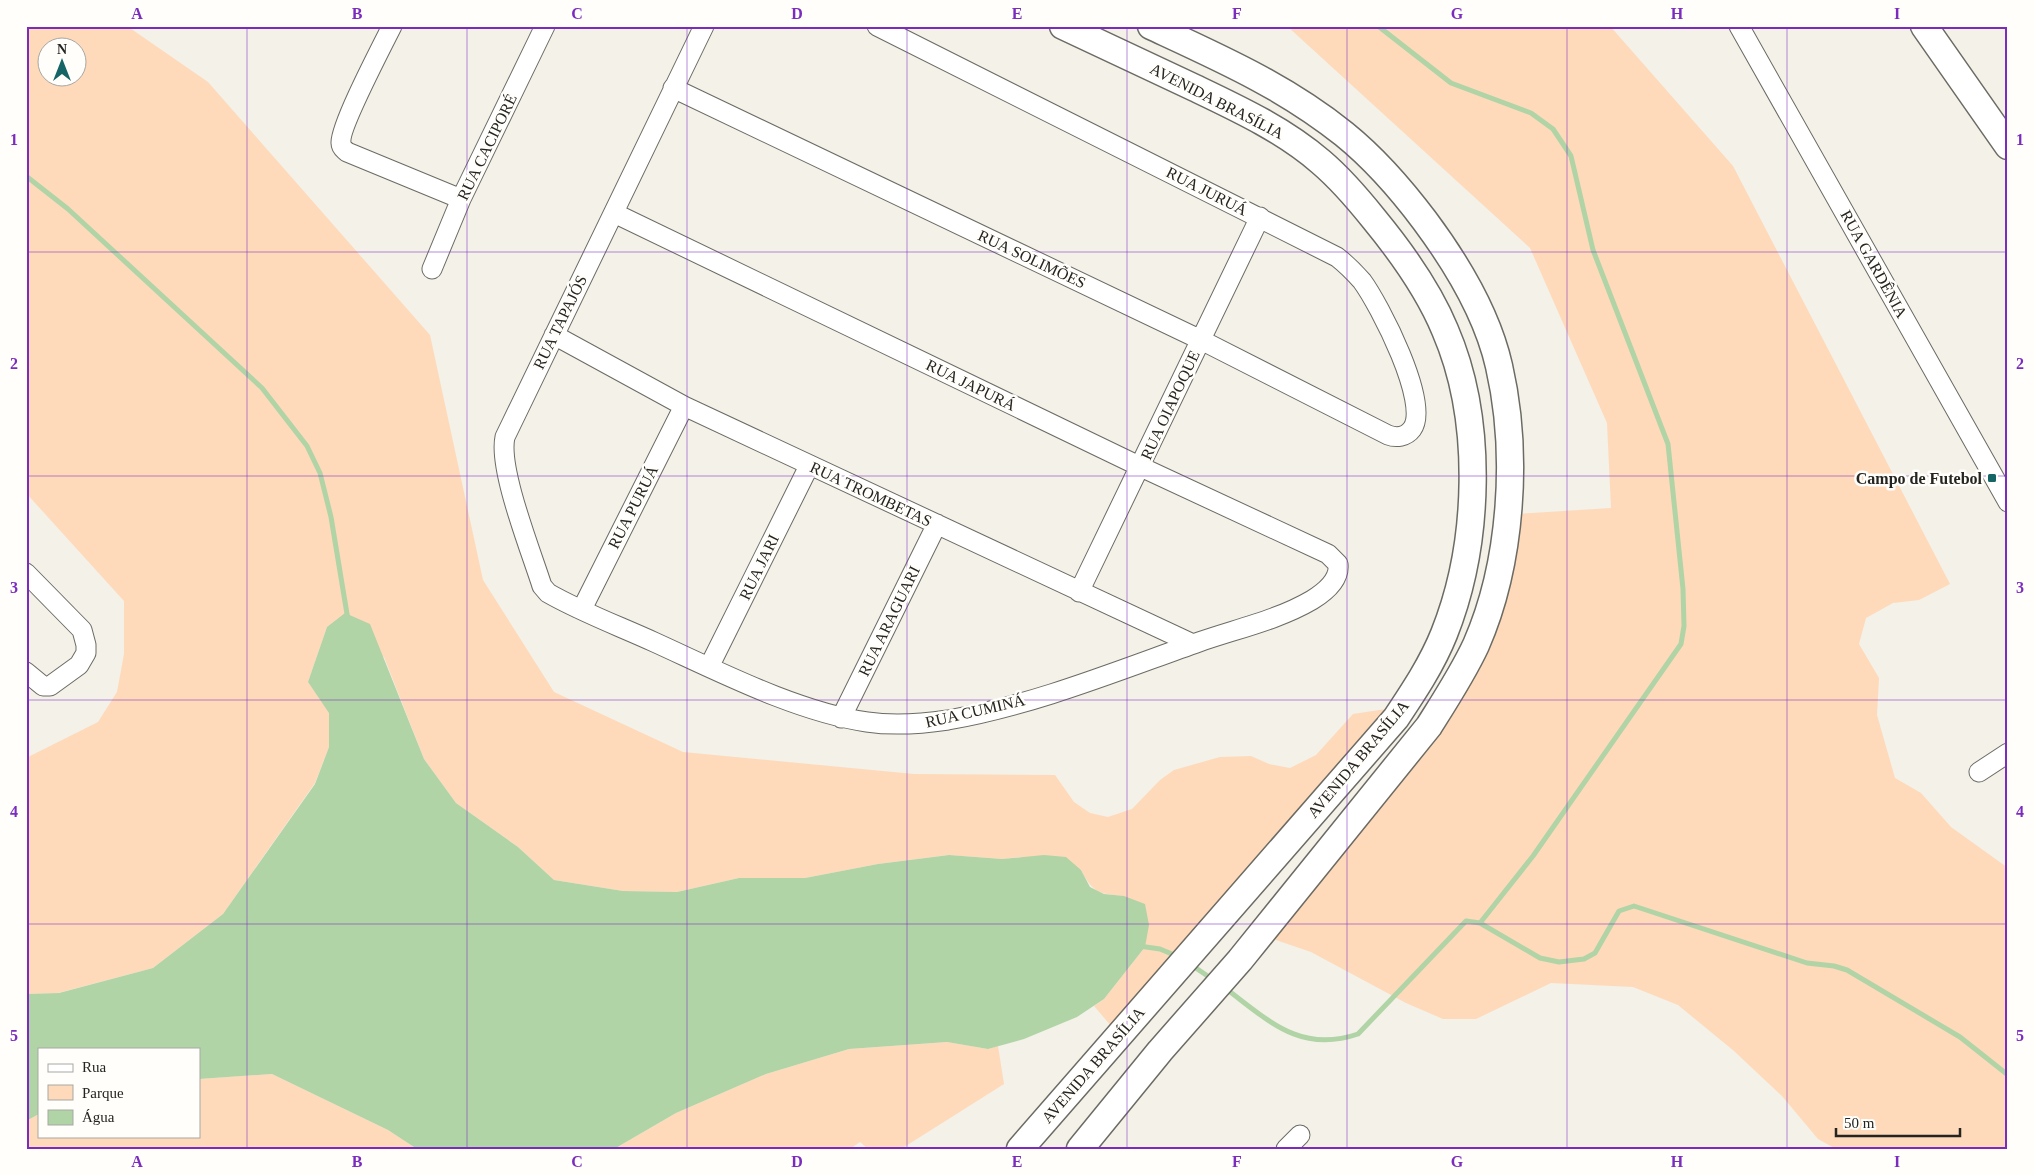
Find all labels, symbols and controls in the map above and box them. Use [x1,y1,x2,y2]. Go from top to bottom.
text: A [131,5,143,22]
text: B [352,5,363,22]
text: C [571,5,583,22]
text: D [791,5,803,22]
text: E [1012,5,1022,22]
text: F [1232,5,1242,22]
text: G [1451,5,1464,22]
text: H [1671,5,1684,22]
text: I [1894,5,1900,22]
north arrow [38,38,88,88]
text: N [57,42,67,57]
street label: AVENIDA BRASÍLIA [1147,59,1288,142]
street label: RUA CACIPORÉ [453,91,520,203]
text: 1 [10,131,18,148]
text: 1 [2016,131,2024,148]
street label: RUA JURUÁ [1164,162,1251,219]
street label: RUA GARDÊNIA [1837,207,1912,321]
street label: RUA SOLIMÕES [975,227,1089,291]
street label: RUA TAPAJÓS [529,272,590,372]
street label: RUA OIAPOQUE [1137,348,1203,462]
text: 2 [10,355,18,372]
street label: RUA JAPURÁ [924,355,1019,414]
text: 2 [2016,355,2024,372]
street label: RUA TROMBETAS [807,458,935,530]
street label: RUA PURUÁ [604,462,661,551]
place label: Campo de Futebol [1856,470,1983,488]
marker: Campo de Futebol [1986,472,1998,484]
street label: RUA JARI [736,532,782,602]
street label: RUA ARAGUARI [855,563,923,679]
text: 3 [10,579,18,596]
text: 3 [2016,579,2024,596]
street label: RUA CUMINÁ [923,690,1027,731]
street label: AVENIDA BRASÍLIA [1303,696,1412,821]
text: 4 [10,803,18,820]
text: 4 [2016,803,2024,820]
street label: AVENIDA BRASÍLIA [1037,1003,1148,1126]
text: 5 [10,1027,18,1044]
text: 5 [2016,1027,2024,1044]
legend [38,1048,200,1138]
text: Rua [82,1059,107,1075]
text: Parque [82,1085,124,1101]
scale bar [1836,1105,1960,1137]
text: Água [82,1109,115,1125]
text: 50 m [1844,1115,1875,1131]
text: A [131,1153,143,1170]
text: B [352,1153,363,1170]
text: C [571,1153,583,1170]
text: D [791,1153,803,1170]
text: E [1012,1153,1022,1170]
text: F [1232,1153,1242,1170]
text: G [1451,1153,1464,1170]
text: H [1671,1153,1684,1170]
text: I [1894,1153,1900,1170]

